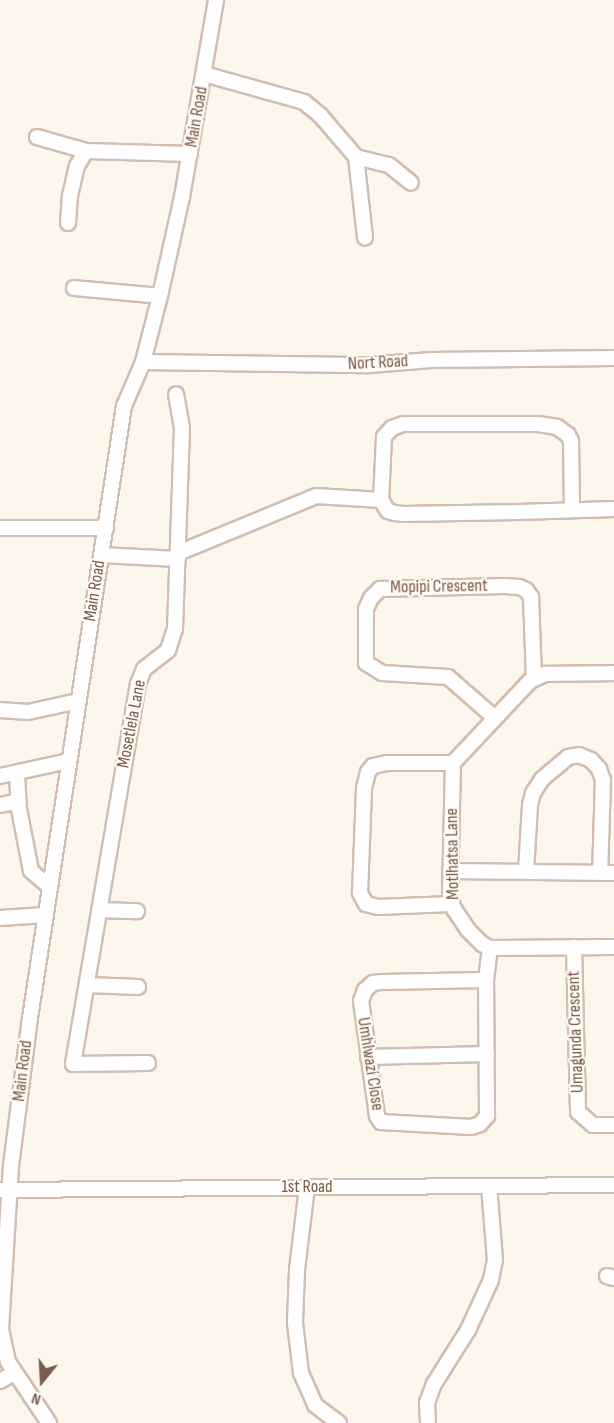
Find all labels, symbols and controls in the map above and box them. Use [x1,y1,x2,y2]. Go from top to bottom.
street label: Main Road [181,85,213,149]
street label: Nort Road [347,351,409,375]
street label: Main Road [80,559,110,623]
street label: Mopipi Crescent [390,575,488,599]
street label: Mosetlela Lane [113,678,151,770]
street label: Motlhatsa Lane [441,808,465,900]
street label: Umagunda Crescent [563,971,589,1093]
street label: Umhlwazi Close [352,1016,388,1112]
street label: Main Road [9,1039,37,1103]
street label: 1st Road [281,1176,333,1198]
north arrow [12,1351,72,1411]
text: N [29,1388,43,1409]

